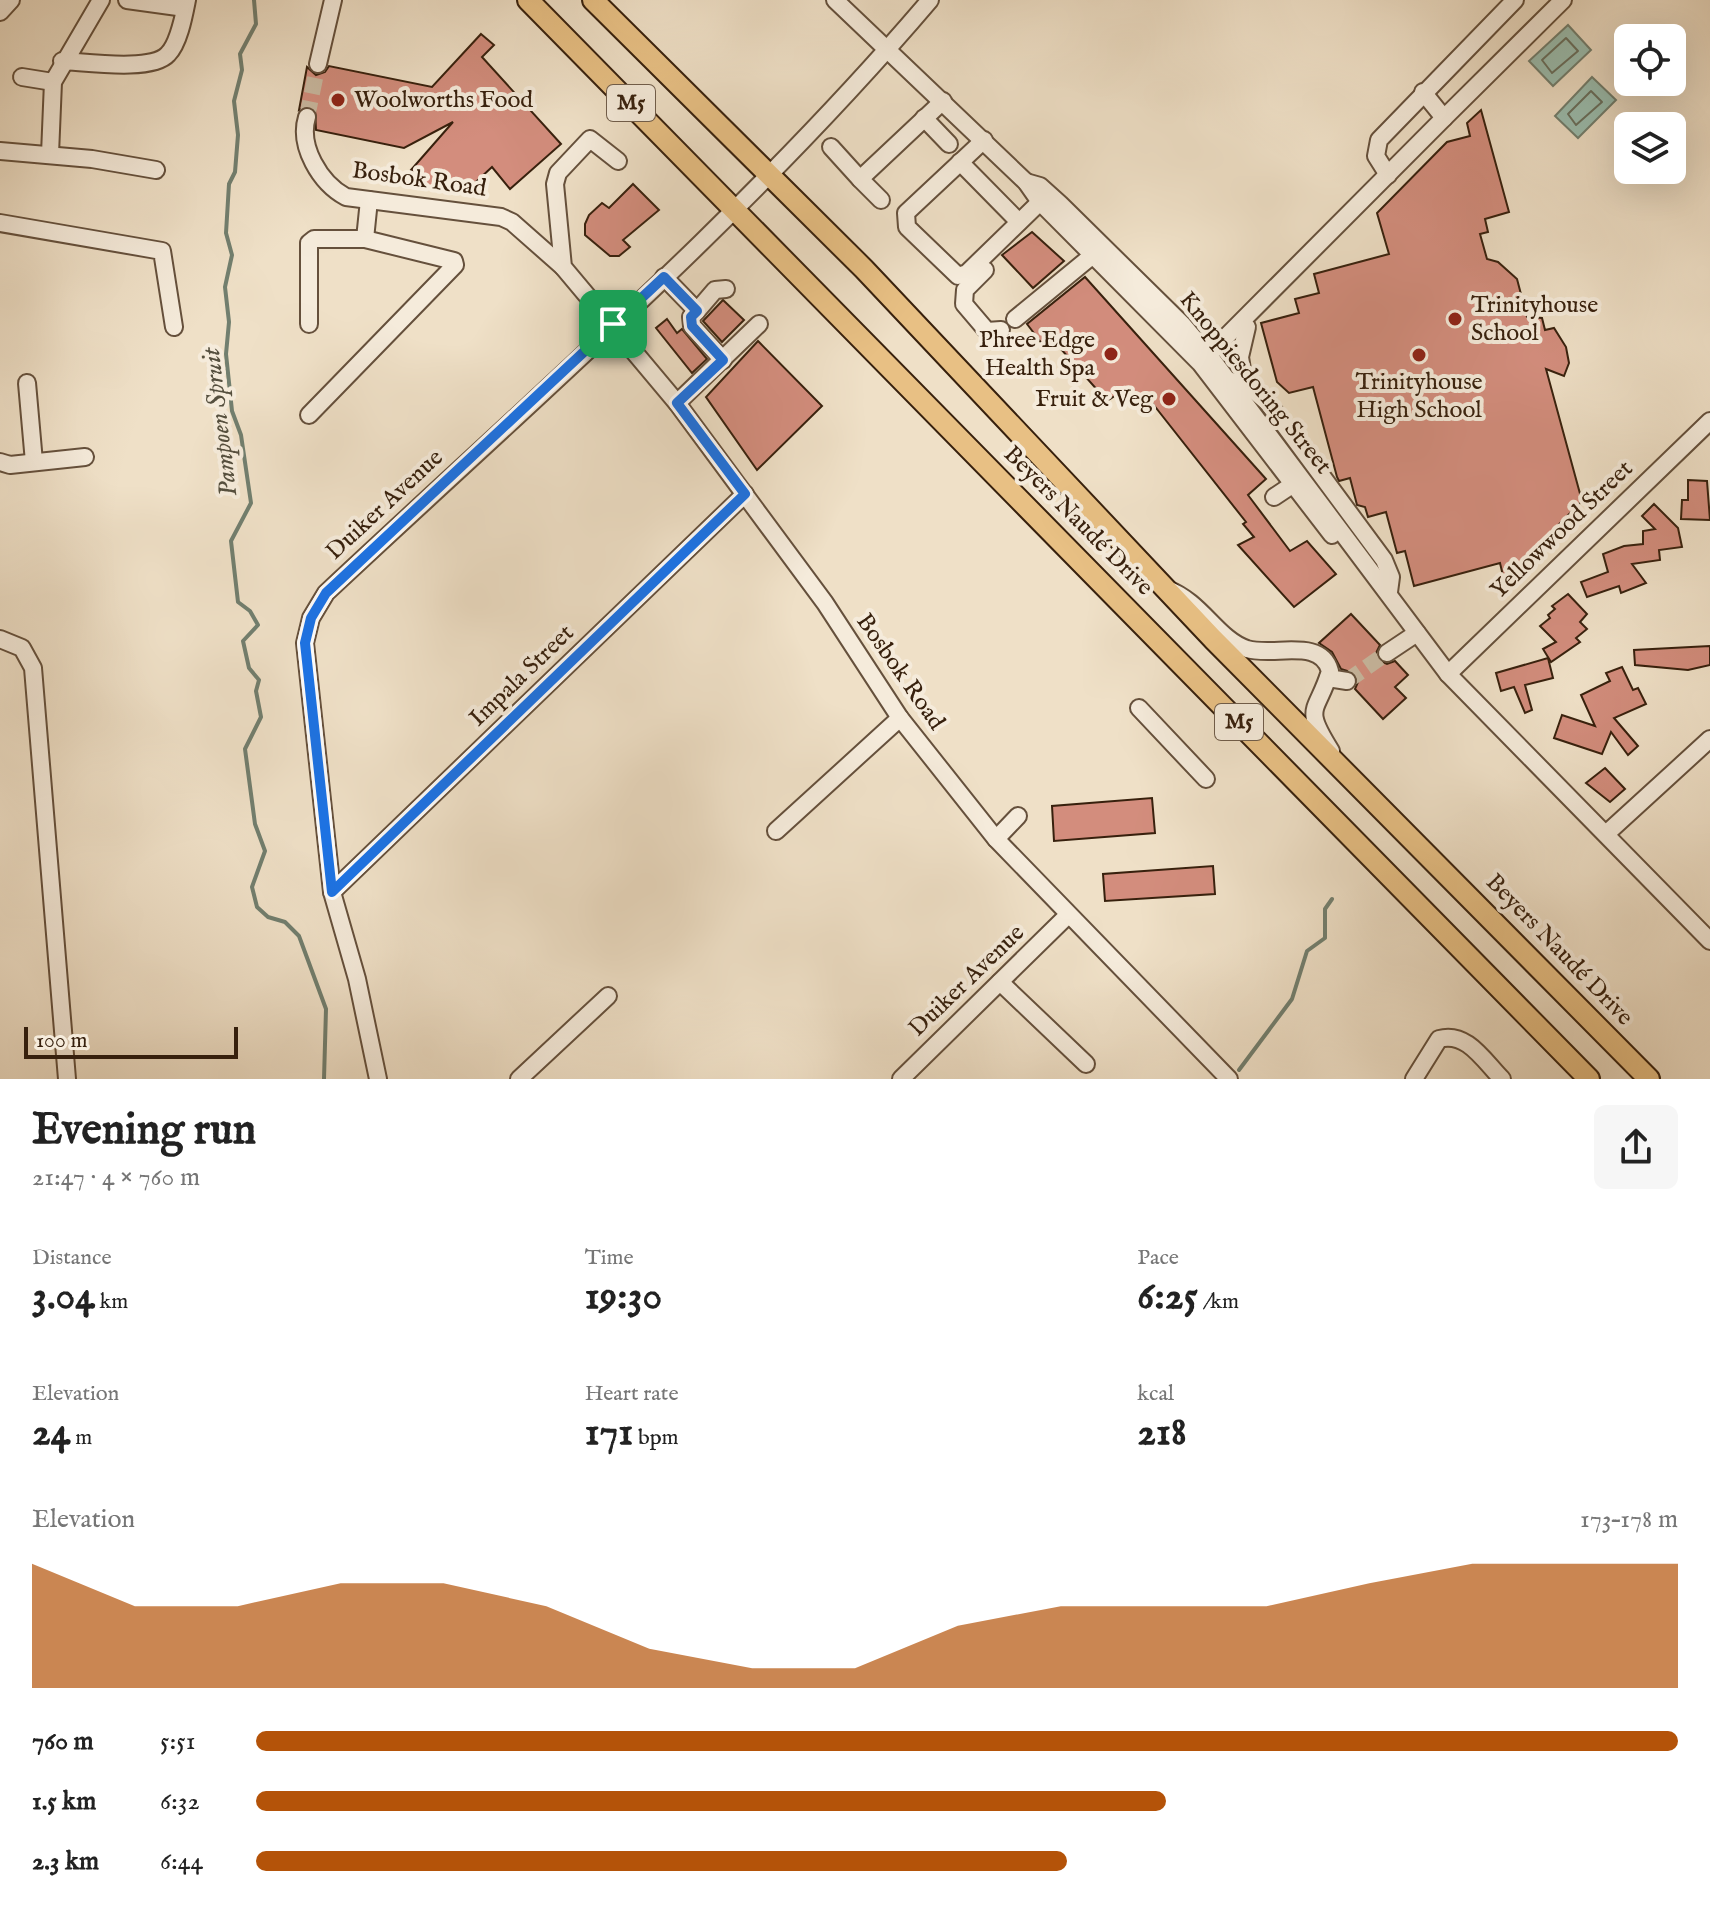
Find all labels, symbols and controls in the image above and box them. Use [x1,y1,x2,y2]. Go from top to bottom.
map controls [1614,24,1686,184]
button: locate [1614,24,1686,96]
place label: Woolworths Food [354,85,533,116]
road number: M5 [607,85,655,121]
marker: Woolworths Food [329,91,347,109]
button: layers [1614,112,1686,184]
street label: Bosbok Road [350,155,488,205]
street label: Knoppiesdoring Street [1172,285,1338,481]
pin [579,290,647,358]
place label: Trinityhouse School [1471,290,1598,349]
icon: arrive [591,302,635,346]
marker: Trinityhouse School [1446,310,1464,328]
place label: Phree Edge Health Spa [979,325,1096,384]
water label: Pampoen Spruit [194,344,246,499]
marker: Phree Edge Health Spa [1102,345,1120,363]
marker: Trinityhouse High School [1410,346,1428,364]
place label: Trinityhouse High School [1355,367,1483,426]
place label: Fruit & Veg [1035,384,1154,415]
marker: Fruit & Veg [1160,390,1178,408]
street label: Beyers Naudé Drive [996,439,1160,603]
street label: Duiker Avenue [320,443,450,567]
street label: Yellowwood Street [1484,454,1640,606]
street label: Bosbok Road [849,608,952,736]
street label: Impala Street [463,618,581,734]
road number: M5 [1215,704,1263,740]
street label: Beyers Naudé Drive [1478,867,1640,1033]
street label: Duiker Avenue [903,918,1031,1044]
scale bar [24,1023,238,1059]
text: 100 m [36,1027,88,1055]
text: Evening run [32,1103,256,1159]
button: share [1594,1105,1678,1189]
text: 21:47 · 4 × 760 m [32,1161,200,1194]
text: Distance [32,1244,112,1272]
text: Time [585,1244,634,1272]
text: Pace [1137,1244,1179,1272]
text: 3.04 [32,1272,95,1323]
text: 19:30 [585,1272,662,1323]
text: 6:25 [1137,1272,1198,1323]
text: km [95,1288,128,1316]
text: /km [1198,1288,1239,1316]
text: Elevation [32,1380,119,1408]
text: Heart rate [585,1380,679,1408]
text: kcal [1137,1380,1174,1408]
text: 24 [32,1408,70,1459]
text: 171 [585,1408,633,1459]
text: 218 [1137,1408,1187,1459]
text: m [70,1424,92,1452]
text: bpm [633,1424,679,1452]
text: Elevation [32,1503,135,1536]
text: 173–178 m [1580,1503,1678,1536]
text: 760 m [32,1725,94,1758]
text: 5:51 [160,1725,195,1758]
text: 1.5 km [32,1785,96,1818]
text: 6:32 [160,1785,200,1818]
text: 2.3 km [32,1845,99,1878]
text: 6:44 [160,1845,203,1878]

